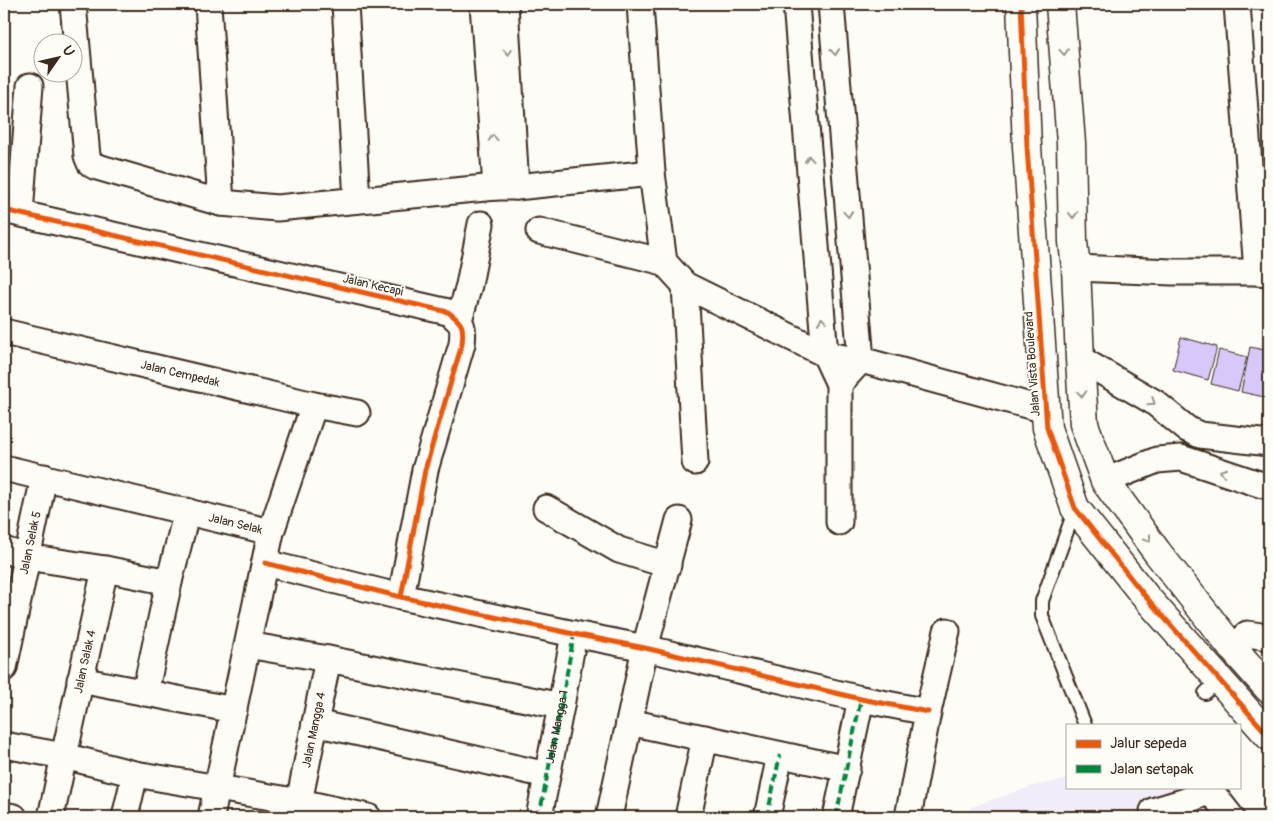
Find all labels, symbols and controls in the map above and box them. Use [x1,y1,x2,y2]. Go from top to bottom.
north arrow [32,32,82,82]
text: U [59,42,78,60]
one-way arrow [502,49,513,57]
one-way arrow [829,49,840,57]
one-way arrow [1058,49,1069,57]
one-way arrow [487,134,498,142]
one-way arrow [803,155,814,163]
one-way arrow [843,211,854,219]
one-way arrow [1067,211,1078,219]
street label: Jalan Kecapi [341,271,405,300]
street label: Jalan Vista Boulevard [1021,311,1044,417]
one-way arrow [817,317,828,325]
street label: Jalan Cempedak [139,357,221,391]
one-way arrow [1076,391,1087,399]
one-way arrow [1146,395,1155,405]
one-way arrow [1219,468,1227,478]
street label: Jalan Selak 5 [17,510,45,576]
street label: Jalan Selak [207,510,264,538]
one-way arrow [1142,533,1150,542]
street label: Jalan Salak 4 [71,629,99,695]
street label: Jalan Mangga 1 [543,689,572,765]
street label: Jalan Mangga 4 [299,691,329,769]
legend [1066,724,1240,788]
text: Jalur sepeda [1110,734,1187,753]
text: Jalan setapak [1110,760,1194,779]

